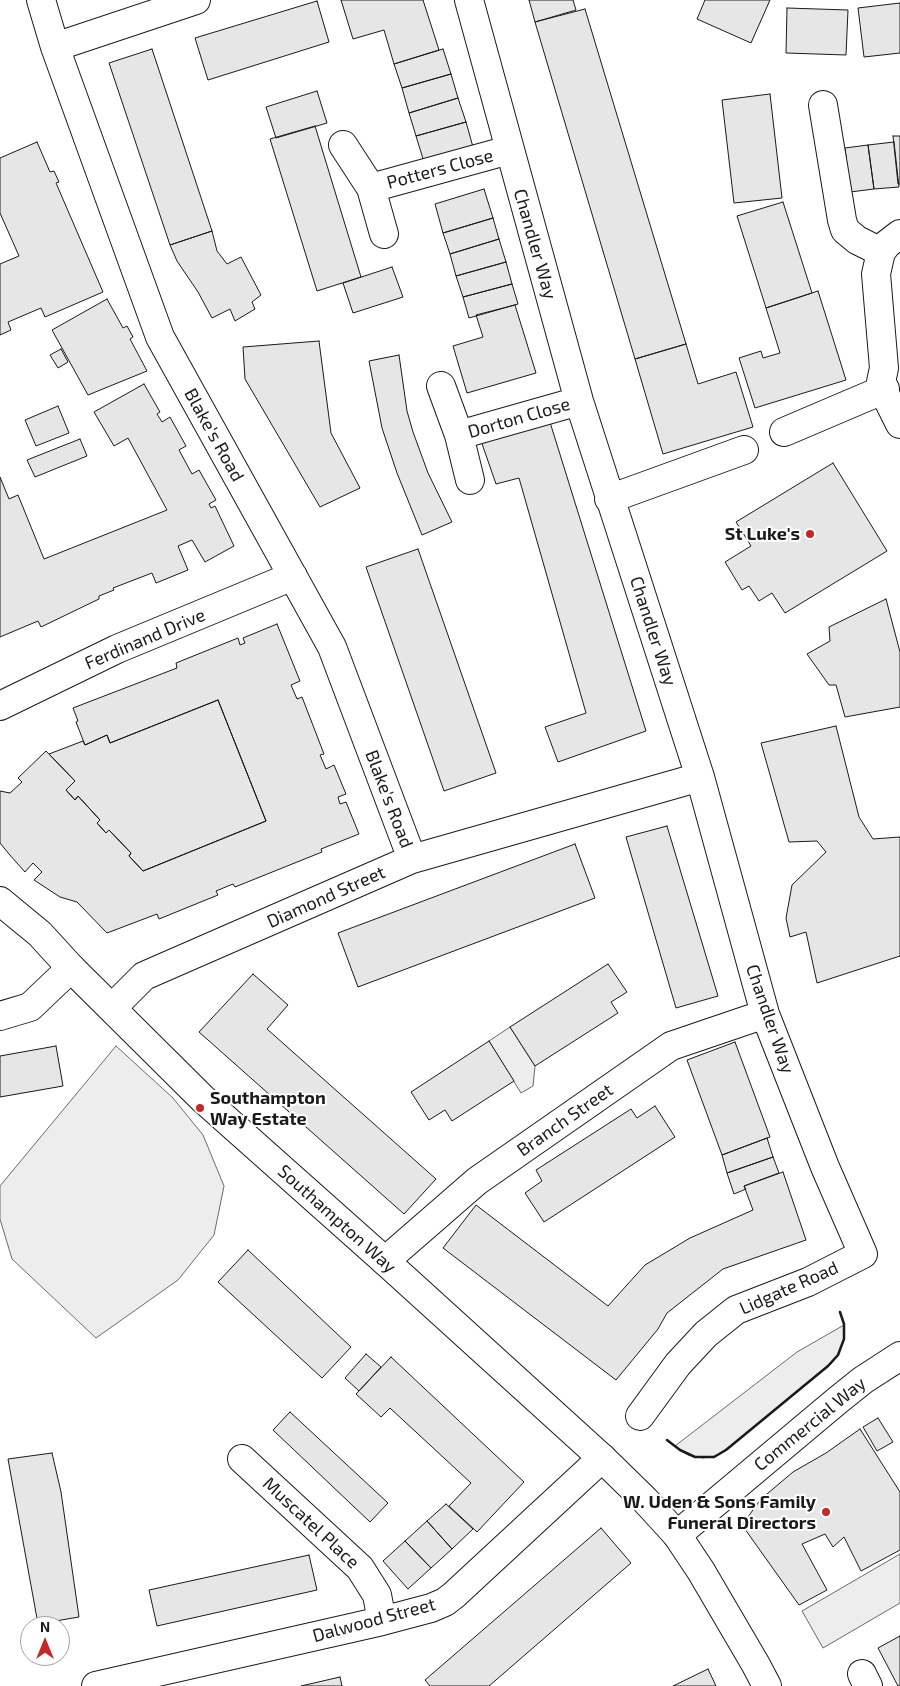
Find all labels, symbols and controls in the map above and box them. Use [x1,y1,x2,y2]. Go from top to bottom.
street label: Potters Close [385,144,495,194]
street label: Chandler Way [509,186,561,302]
street label: Blake's Road [180,385,248,485]
street label: Dorton Close [465,393,573,443]
place label: St Luke's [725,523,800,545]
marker: St Luke's [804,528,816,540]
street label: Chandler Way [625,574,681,688]
street label: Ferdinand Drive [82,604,208,674]
street label: Blake's Road [360,747,418,851]
street label: Diamond Street [264,861,388,933]
street label: Chandler Way [741,962,799,1076]
street label: Branch Street [513,1079,617,1161]
place label: Southampton Way Estate [210,1087,326,1130]
marker: Southampton Way Estate [194,1102,206,1114]
street label: Southampton Way [273,1160,401,1278]
street label: Lidgate Road [736,1257,842,1319]
street label: Commercial Way [750,1372,870,1476]
street label: Muscatel Place [258,1473,364,1573]
place label: W. Uden & Sons Family Funeral Directors [623,1491,816,1534]
marker: W. Uden & Sons Family Funeral Directors [820,1506,832,1518]
street label: Dalwood Street [310,1593,438,1647]
north arrow [20,1616,70,1666]
text: N [40,1618,50,1635]

